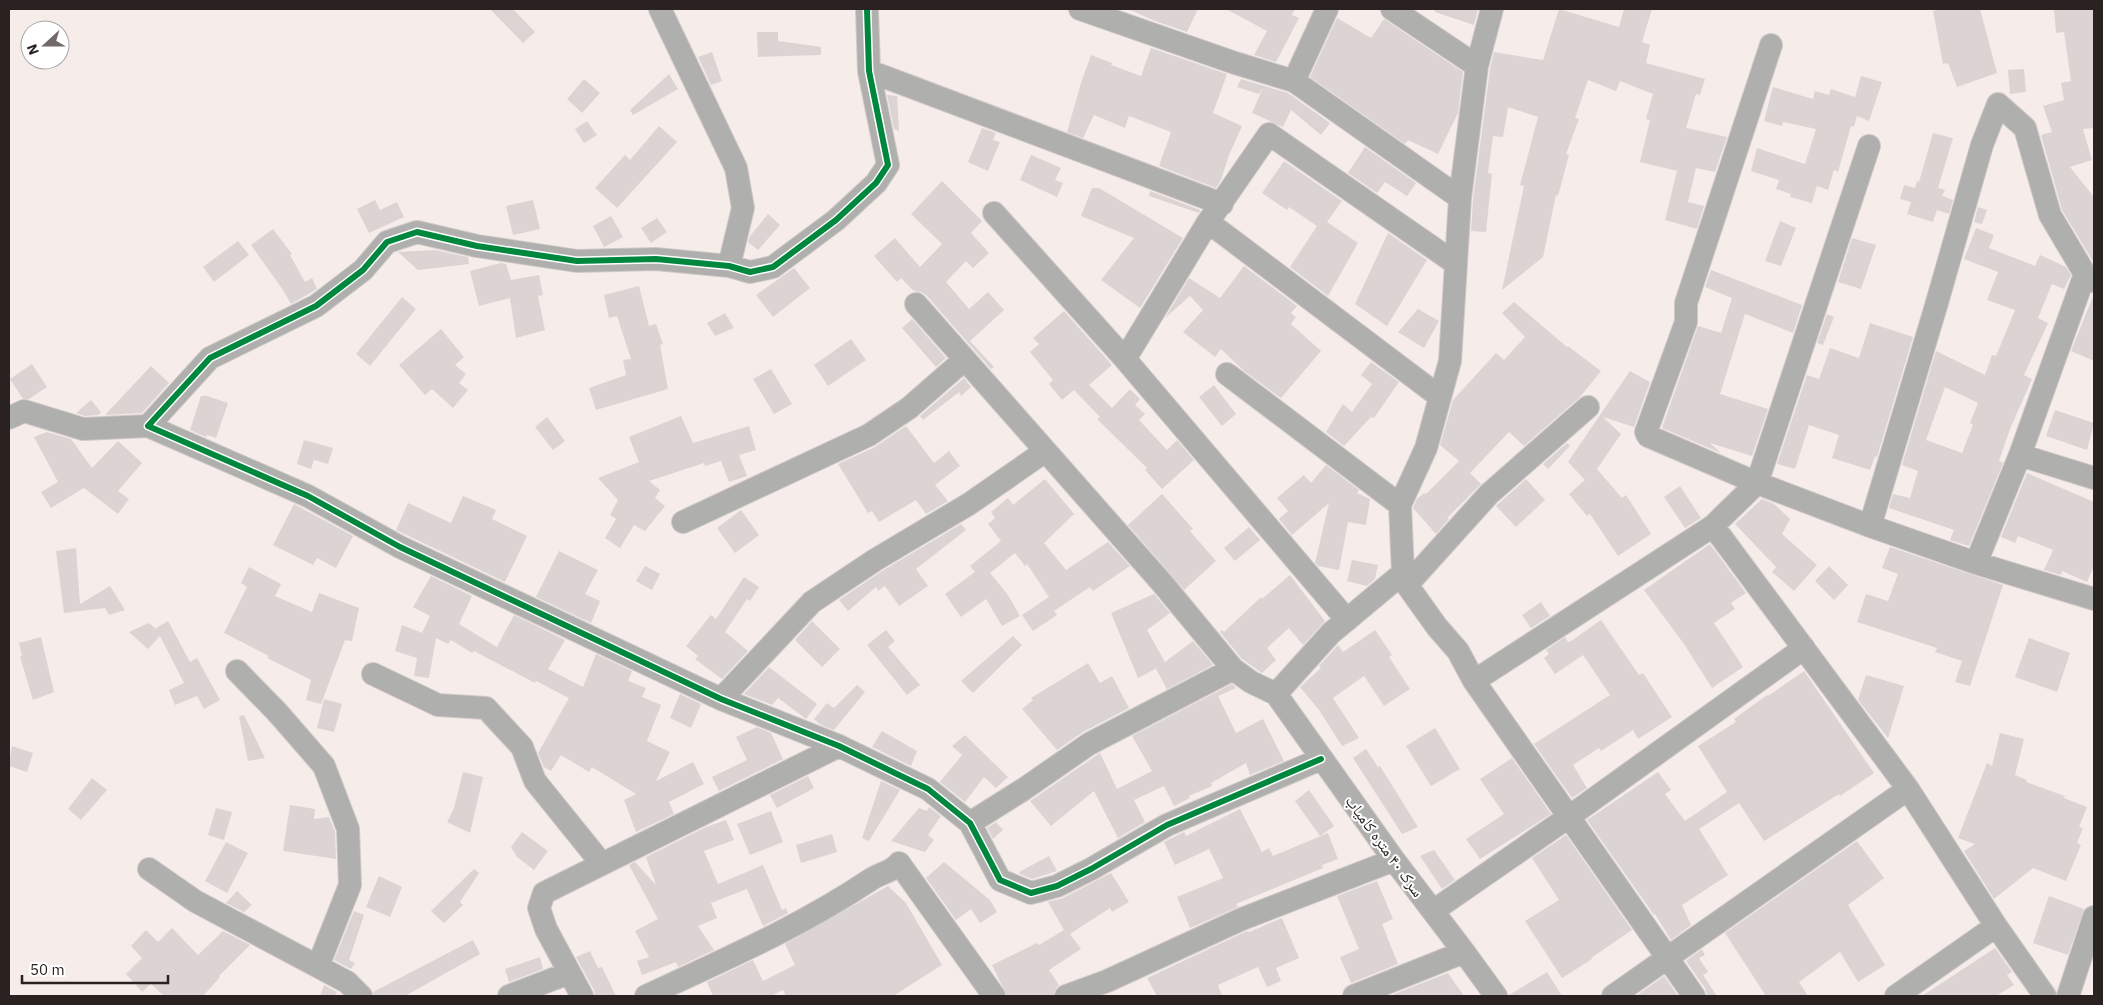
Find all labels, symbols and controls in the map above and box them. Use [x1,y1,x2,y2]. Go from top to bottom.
north arrow [20,20,70,70]
text: N [23,42,43,58]
street label: سرک ۴۰ متره کامیاب [1342,791,1428,901]
scale bar [22,952,169,984]
text: 50 m [30,960,65,979]

